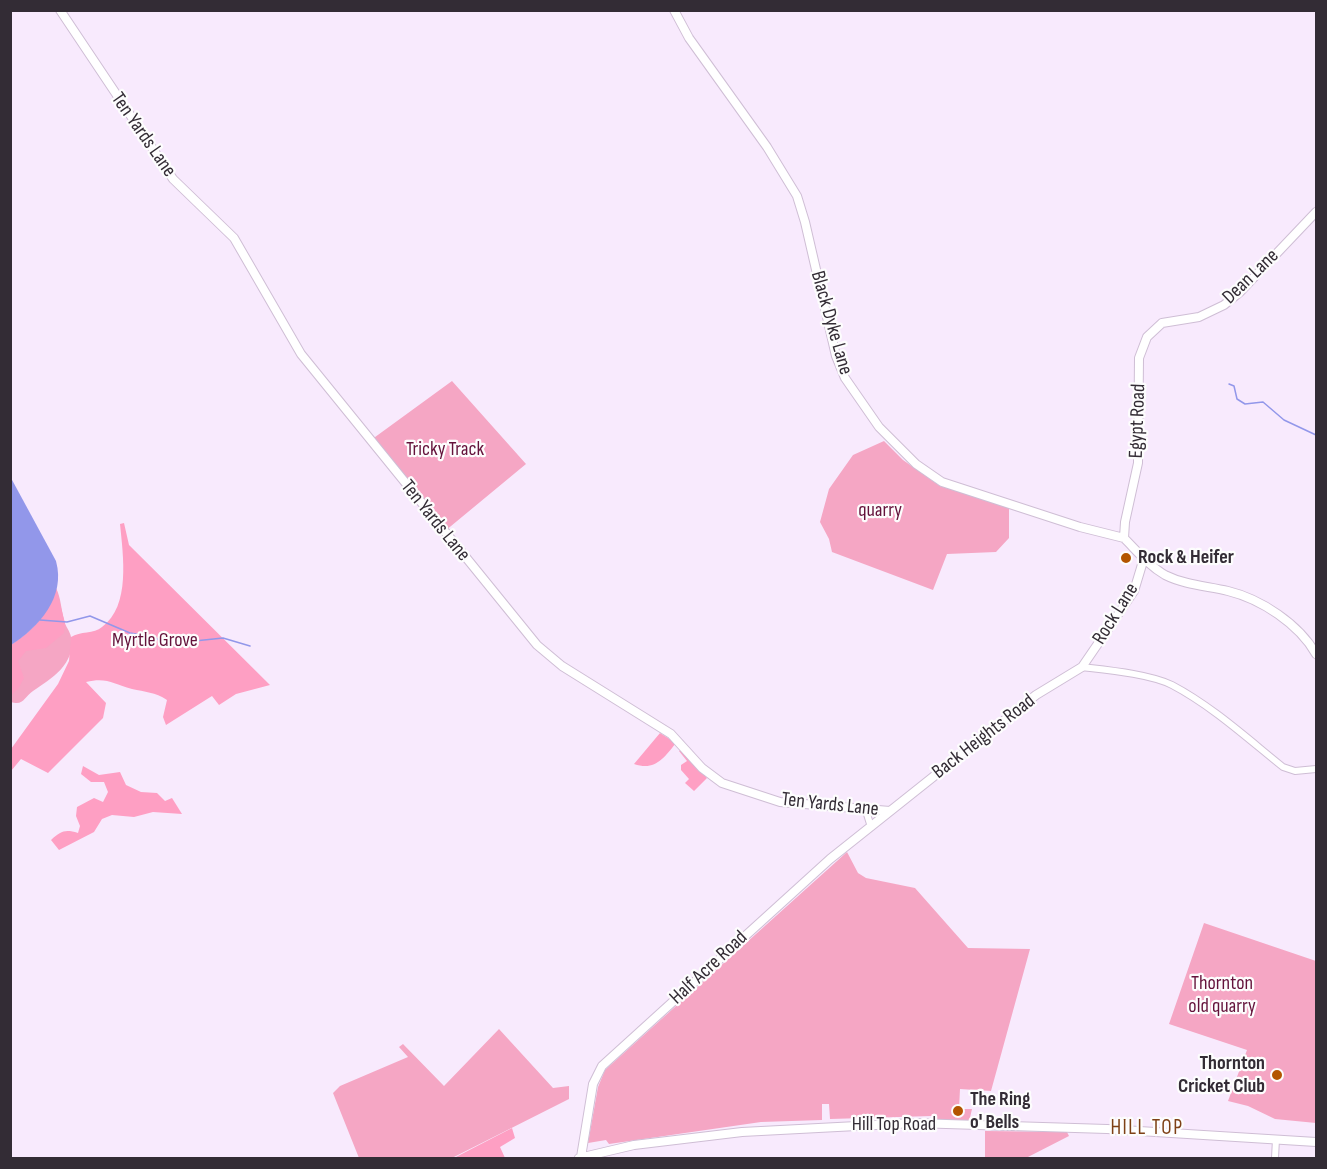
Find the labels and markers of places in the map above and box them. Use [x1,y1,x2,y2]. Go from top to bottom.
place label: Rock & Heifer [1138,546,1234,570]
marker: Rock & Heifer [1119,551,1133,565]
place label: Thornton Cricket Club [1178,1052,1265,1099]
marker: Thornton Cricket Club [1270,1068,1284,1082]
place label: The Ring o' Bells [970,1088,1030,1135]
marker: The Ring o' Bells [951,1104,965,1118]

